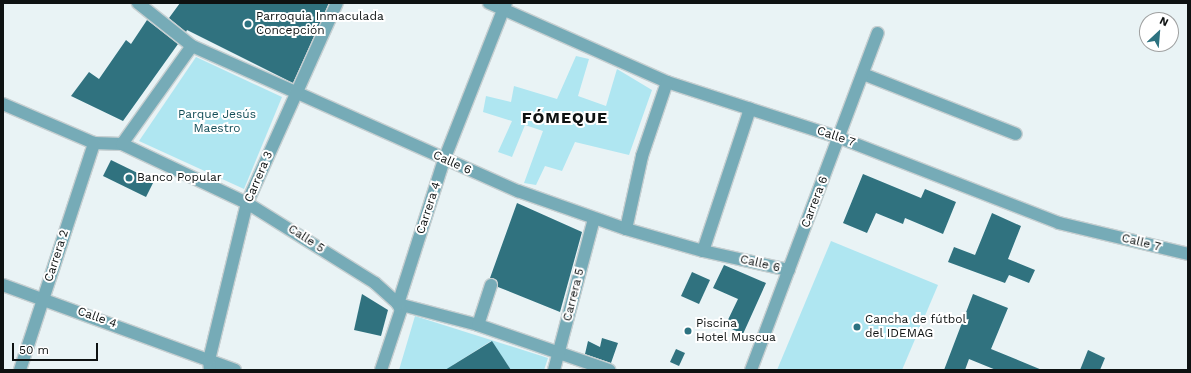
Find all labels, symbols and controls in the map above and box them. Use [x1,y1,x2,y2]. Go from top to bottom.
place label: Parroquia Inmaculada Concepción [256,10,384,38]
north arrow [1139,12,1179,52]
text: N [1158,14,1171,29]
marker: Parroquia Inmaculada Concepción [243,19,253,29]
park label: Parque Jesús Maestro [178,108,256,136]
district label: FÓMEQUE [522,108,608,128]
street label: Calle 7 [815,124,857,150]
street label: Calle 6 [430,148,474,178]
street label: Carrera 3 [242,149,276,205]
place label: Banco Popular [137,171,222,185]
marker: Banco Popular [124,173,134,183]
street label: Carrera 6 [799,174,831,230]
street label: Carrera 4 [414,180,444,236]
street label: Calle 5 [285,222,327,256]
street label: Carrera 2 [42,228,72,284]
street label: Calle 7 [1120,231,1162,255]
street label: Calle 6 [739,252,781,276]
street label: Carrera 5 [560,267,588,323]
street label: Calle 4 [75,304,119,332]
place label: Cancha de fútbol del IDEMAG [865,313,967,341]
place label: Piscina Hotel Muscua [696,317,776,345]
marker: Cancha de fútbol del IDEMAG [852,322,862,332]
marker: Piscina Hotel Muscua [683,326,693,336]
scale bar [14,335,100,361]
text: 50 m [19,343,49,357]

